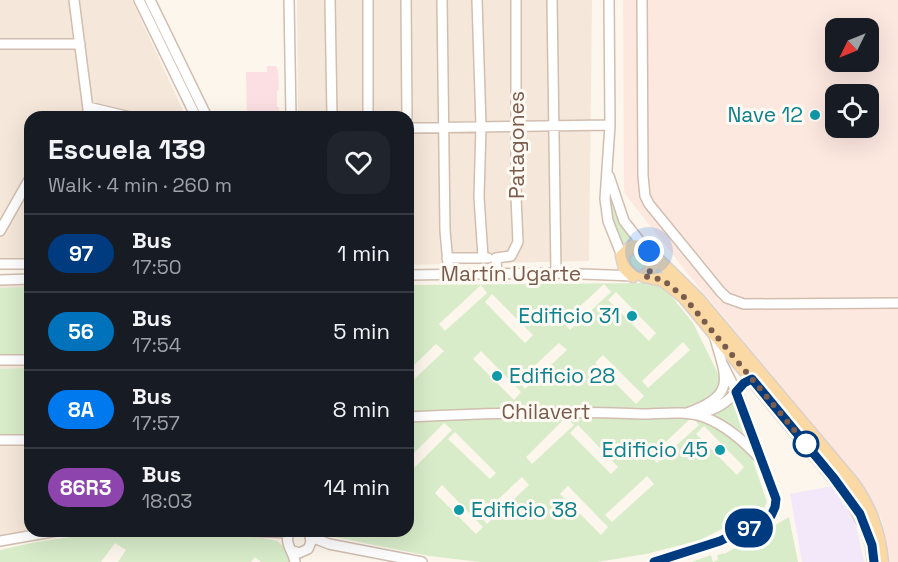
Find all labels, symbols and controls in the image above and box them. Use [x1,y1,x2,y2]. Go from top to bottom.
north arrow [825,18,879,72]
map controls [825,18,879,138]
button: locate [825,84,879,138]
street label: Patagones [503,91,530,199]
place label: Nave 12 [727,101,803,128]
marker: Nave 12 [808,108,822,122]
text: Escuela 139 [48,131,206,167]
button: heart [327,131,390,194]
text: Walk · 4 min · 260 m [48,172,232,198]
text: Bus [132,226,172,254]
your location [634,236,664,266]
text: 1 min [337,239,390,267]
text: 97 [69,240,93,267]
text: 17:50 [132,254,182,280]
street label: Martín Ugarte [441,260,581,287]
place label: Edificio 31 [518,302,620,329]
text: Bus [132,304,172,332]
marker: Edificio 31 [625,309,639,323]
text: 5 min [333,317,390,345]
text: 56 [68,318,94,345]
text: 17:54 [132,332,181,358]
place label: Edificio 28 [509,362,615,389]
marker: Edificio 28 [490,369,504,383]
text: Bus [132,382,172,410]
text: 8 min [333,395,390,423]
text: 8A [68,396,94,423]
street label: Chilavert [501,398,591,425]
text: 17:57 [132,410,180,436]
unlabelled marker [793,431,819,457]
place label: Edificio 45 [602,436,708,463]
marker: Edificio 45 [713,443,727,457]
text: Bus [142,460,181,488]
text: 14 min [324,473,390,501]
text: 86R3 [60,474,112,501]
text: 18:03 [142,488,192,514]
place label: Edificio 38 [471,496,577,523]
marker: Edificio 38 [452,503,466,517]
line badge: 97 [722,508,776,548]
text: 97 [737,515,761,542]

